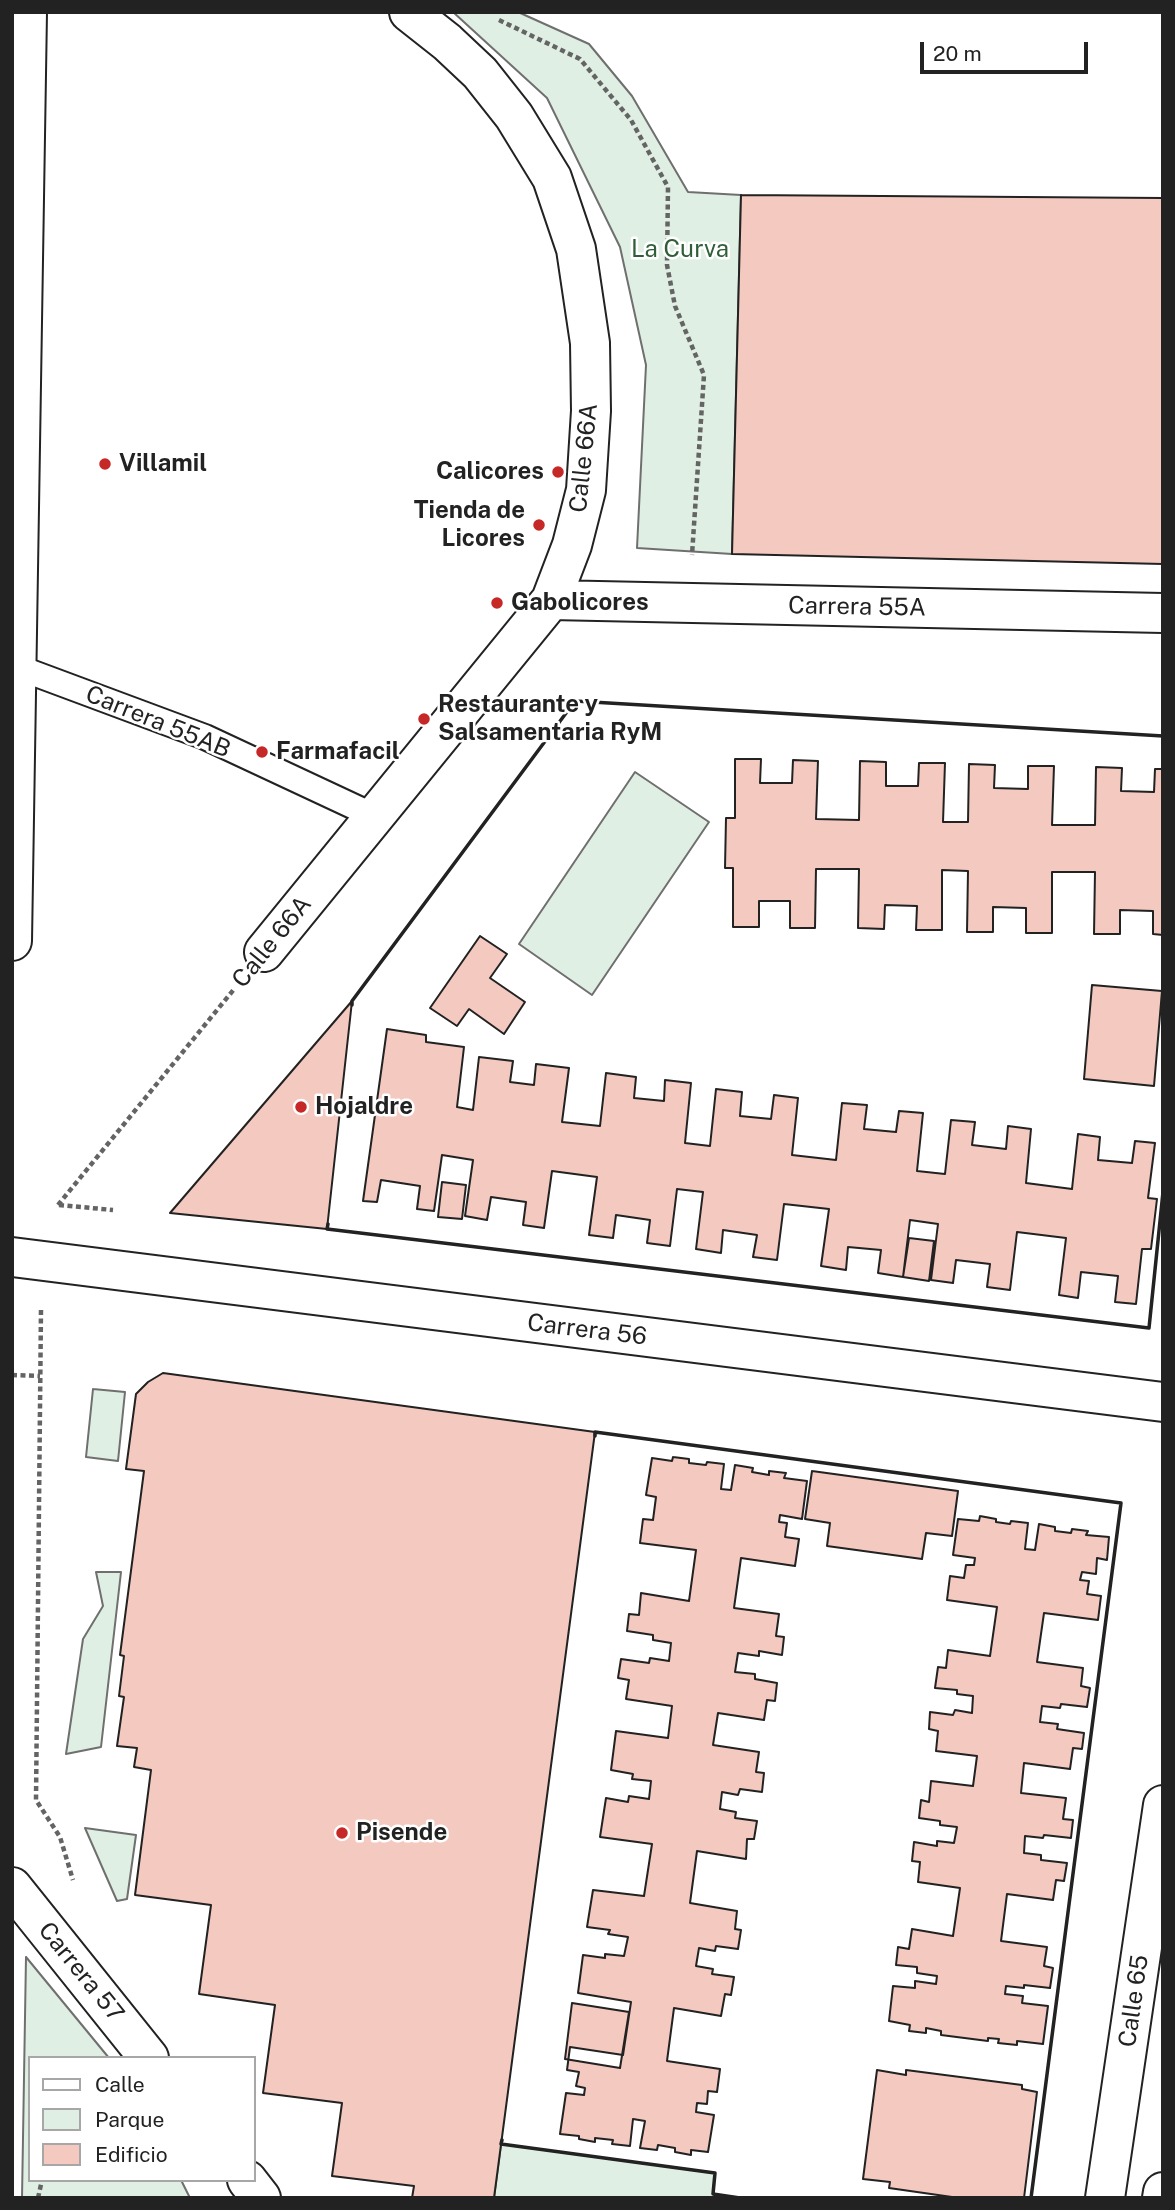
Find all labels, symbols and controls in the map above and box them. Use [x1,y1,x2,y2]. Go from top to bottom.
scale bar [923,28,1091,72]
text: 20 m [933,41,982,66]
park label: La Curva [631,236,729,264]
street label: Calle 66A [564,402,604,514]
place label: Villamil [119,450,207,478]
marker: Villamil [97,456,113,472]
place label: Calicores [436,458,544,486]
marker: Calicores [550,464,566,480]
place label: Tienda de Licores [414,497,525,553]
marker: Tienda de Licores [531,517,547,533]
place label: Gabolicores [511,589,649,617]
street label: Carrera 55A [788,591,926,623]
marker: Gabolicores [489,595,505,611]
street label: Carrera 55AB [81,680,235,764]
place label: Restaurante y Salsamentaria RyM [438,691,662,747]
marker: Restaurante y Salsamentaria RyM [416,711,432,727]
place label: Farmafacil [276,738,400,766]
marker: Farmafacil [254,744,270,760]
street label: Calle 66A [226,890,318,994]
place label: Hojaldre [315,1093,413,1121]
marker: Hojaldre [293,1099,309,1115]
street label: Carrera 56 [526,1308,648,1352]
place label: Pisende [356,1819,447,1847]
marker: Pisende [334,1825,350,1841]
street label: Carrera 57 [32,1916,130,2028]
street label: Calle 65 [1113,1953,1155,2049]
legend [28,2056,256,2182]
text: Calle [95,2072,145,2097]
text: Parque [95,2107,164,2132]
text: Edificio [95,2142,168,2167]

